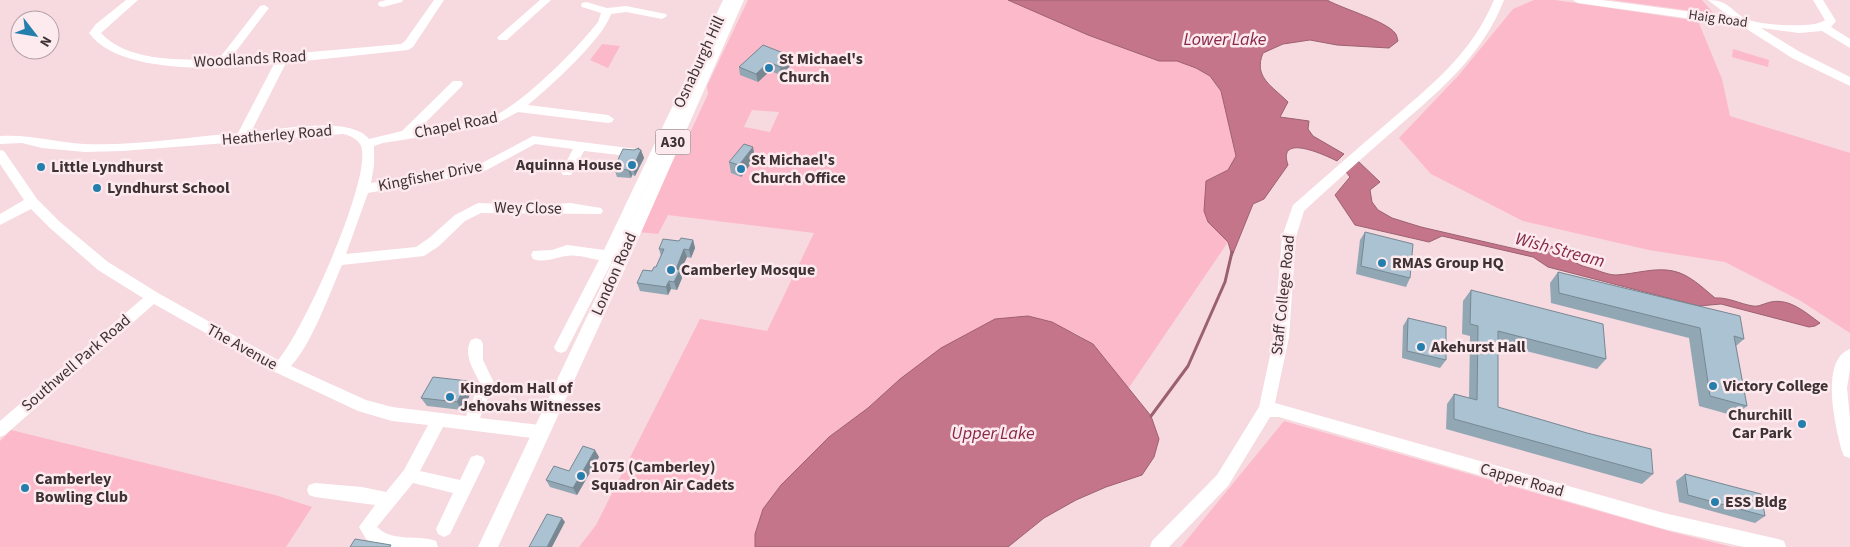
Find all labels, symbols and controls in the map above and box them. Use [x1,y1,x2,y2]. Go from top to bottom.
street label: Haig Road [1687,5,1749,33]
north arrow [10,10,60,60]
street label: Osnaburgh Hill [668,12,730,112]
water label: Lower Lake [1184,27,1267,52]
text: N [34,32,56,50]
street label: Woodlands Road [193,45,307,73]
place label: St Michael's Church [779,48,863,88]
marker: St Michael's Church [763,62,775,74]
street label: Chapel Road [413,106,499,144]
street label: Heatherley Road [221,119,333,151]
road number: A30 [656,130,690,154]
place label: St Michael's Church Office [751,149,846,189]
place label: Aquinna House [515,154,622,176]
street label: Kingfisher Drive [376,155,484,197]
place label: Little Lyndhurst [51,156,163,178]
marker: Aquinna House [626,159,638,171]
marker: Little Lyndhurst [35,161,47,173]
marker: St Michael's Church Office [735,163,747,175]
place label: Lyndhurst School [107,177,230,199]
marker: Lyndhurst School [91,182,103,194]
street label: Wey Close [494,196,562,220]
water label: Wish Stream [1512,226,1608,274]
street label: London Road [586,229,642,319]
street label: Staff College Road [1266,234,1300,356]
place label: RMAS Group HQ [1392,252,1504,274]
marker: RMAS Group HQ [1376,257,1388,269]
place label: Camberley Mosque [681,259,815,281]
marker: Camberley Mosque [665,264,677,276]
street label: Southwell Park Road [17,309,135,417]
street label: The Avenue [203,319,281,375]
place label: Akehurst Hall [1430,336,1526,358]
marker: Akehurst Hall [1415,341,1427,353]
place label: Victory College [1722,375,1828,397]
place label: Kingdom Hall of Jehovahs Witnesses [460,377,601,417]
marker: Victory College [1707,380,1719,392]
marker: Kingdom Hall of Jehovahs Witnesses [444,391,456,403]
place label: Churchill Car Park [1728,404,1792,444]
marker: Churchill Car Park [1796,418,1808,430]
water label: Upper Lake [951,421,1035,446]
place label: 1075 (Camberley) Squadron Air Cadets [591,456,734,496]
street label: Capper Road [1478,458,1566,502]
place label: Camberley Bowling Club [35,468,128,508]
marker: 1075 (Camberley) Squadron Air Cadets [575,470,587,482]
marker: Camberley Bowling Club [19,482,31,494]
place label: ESS Bldg [1725,491,1787,513]
marker: ESS Bldg [1709,496,1721,508]

